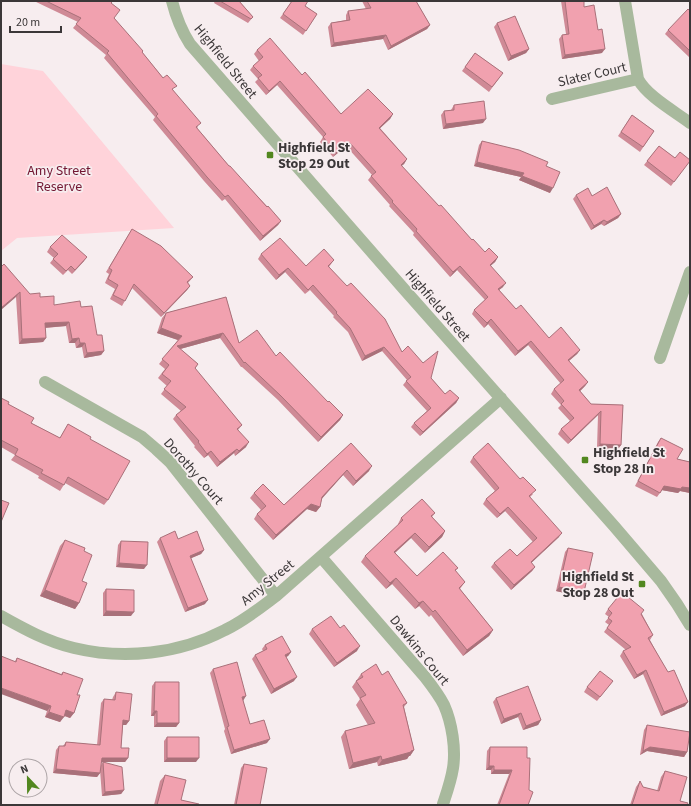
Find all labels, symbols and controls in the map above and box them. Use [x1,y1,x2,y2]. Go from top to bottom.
scale bar [10,8,61,34]
text: 20 m [16,14,40,31]
street label: Highfield Street [189,20,262,103]
street label: Slater Court [556,57,629,93]
place label: Highfield St Stop 29 Out [278,138,351,174]
marker: Highfield St Stop 29 Out [265,150,275,160]
park label: Amy Street Reserve [27,161,91,197]
street label: Highfield Street [400,265,475,347]
street label: Dorothy Court [159,434,228,510]
place label: Highfield St Stop 28 In [593,443,666,479]
marker: Highfield St Stop 28 In [580,455,590,465]
street label: Amy Street [237,555,299,611]
place label: Highfield St Stop 28 Out [562,567,635,603]
marker: Highfield St Stop 28 Out [637,579,647,589]
street label: Dawkins Court [385,611,454,690]
north arrow [8,758,48,798]
text: N [18,761,31,778]

